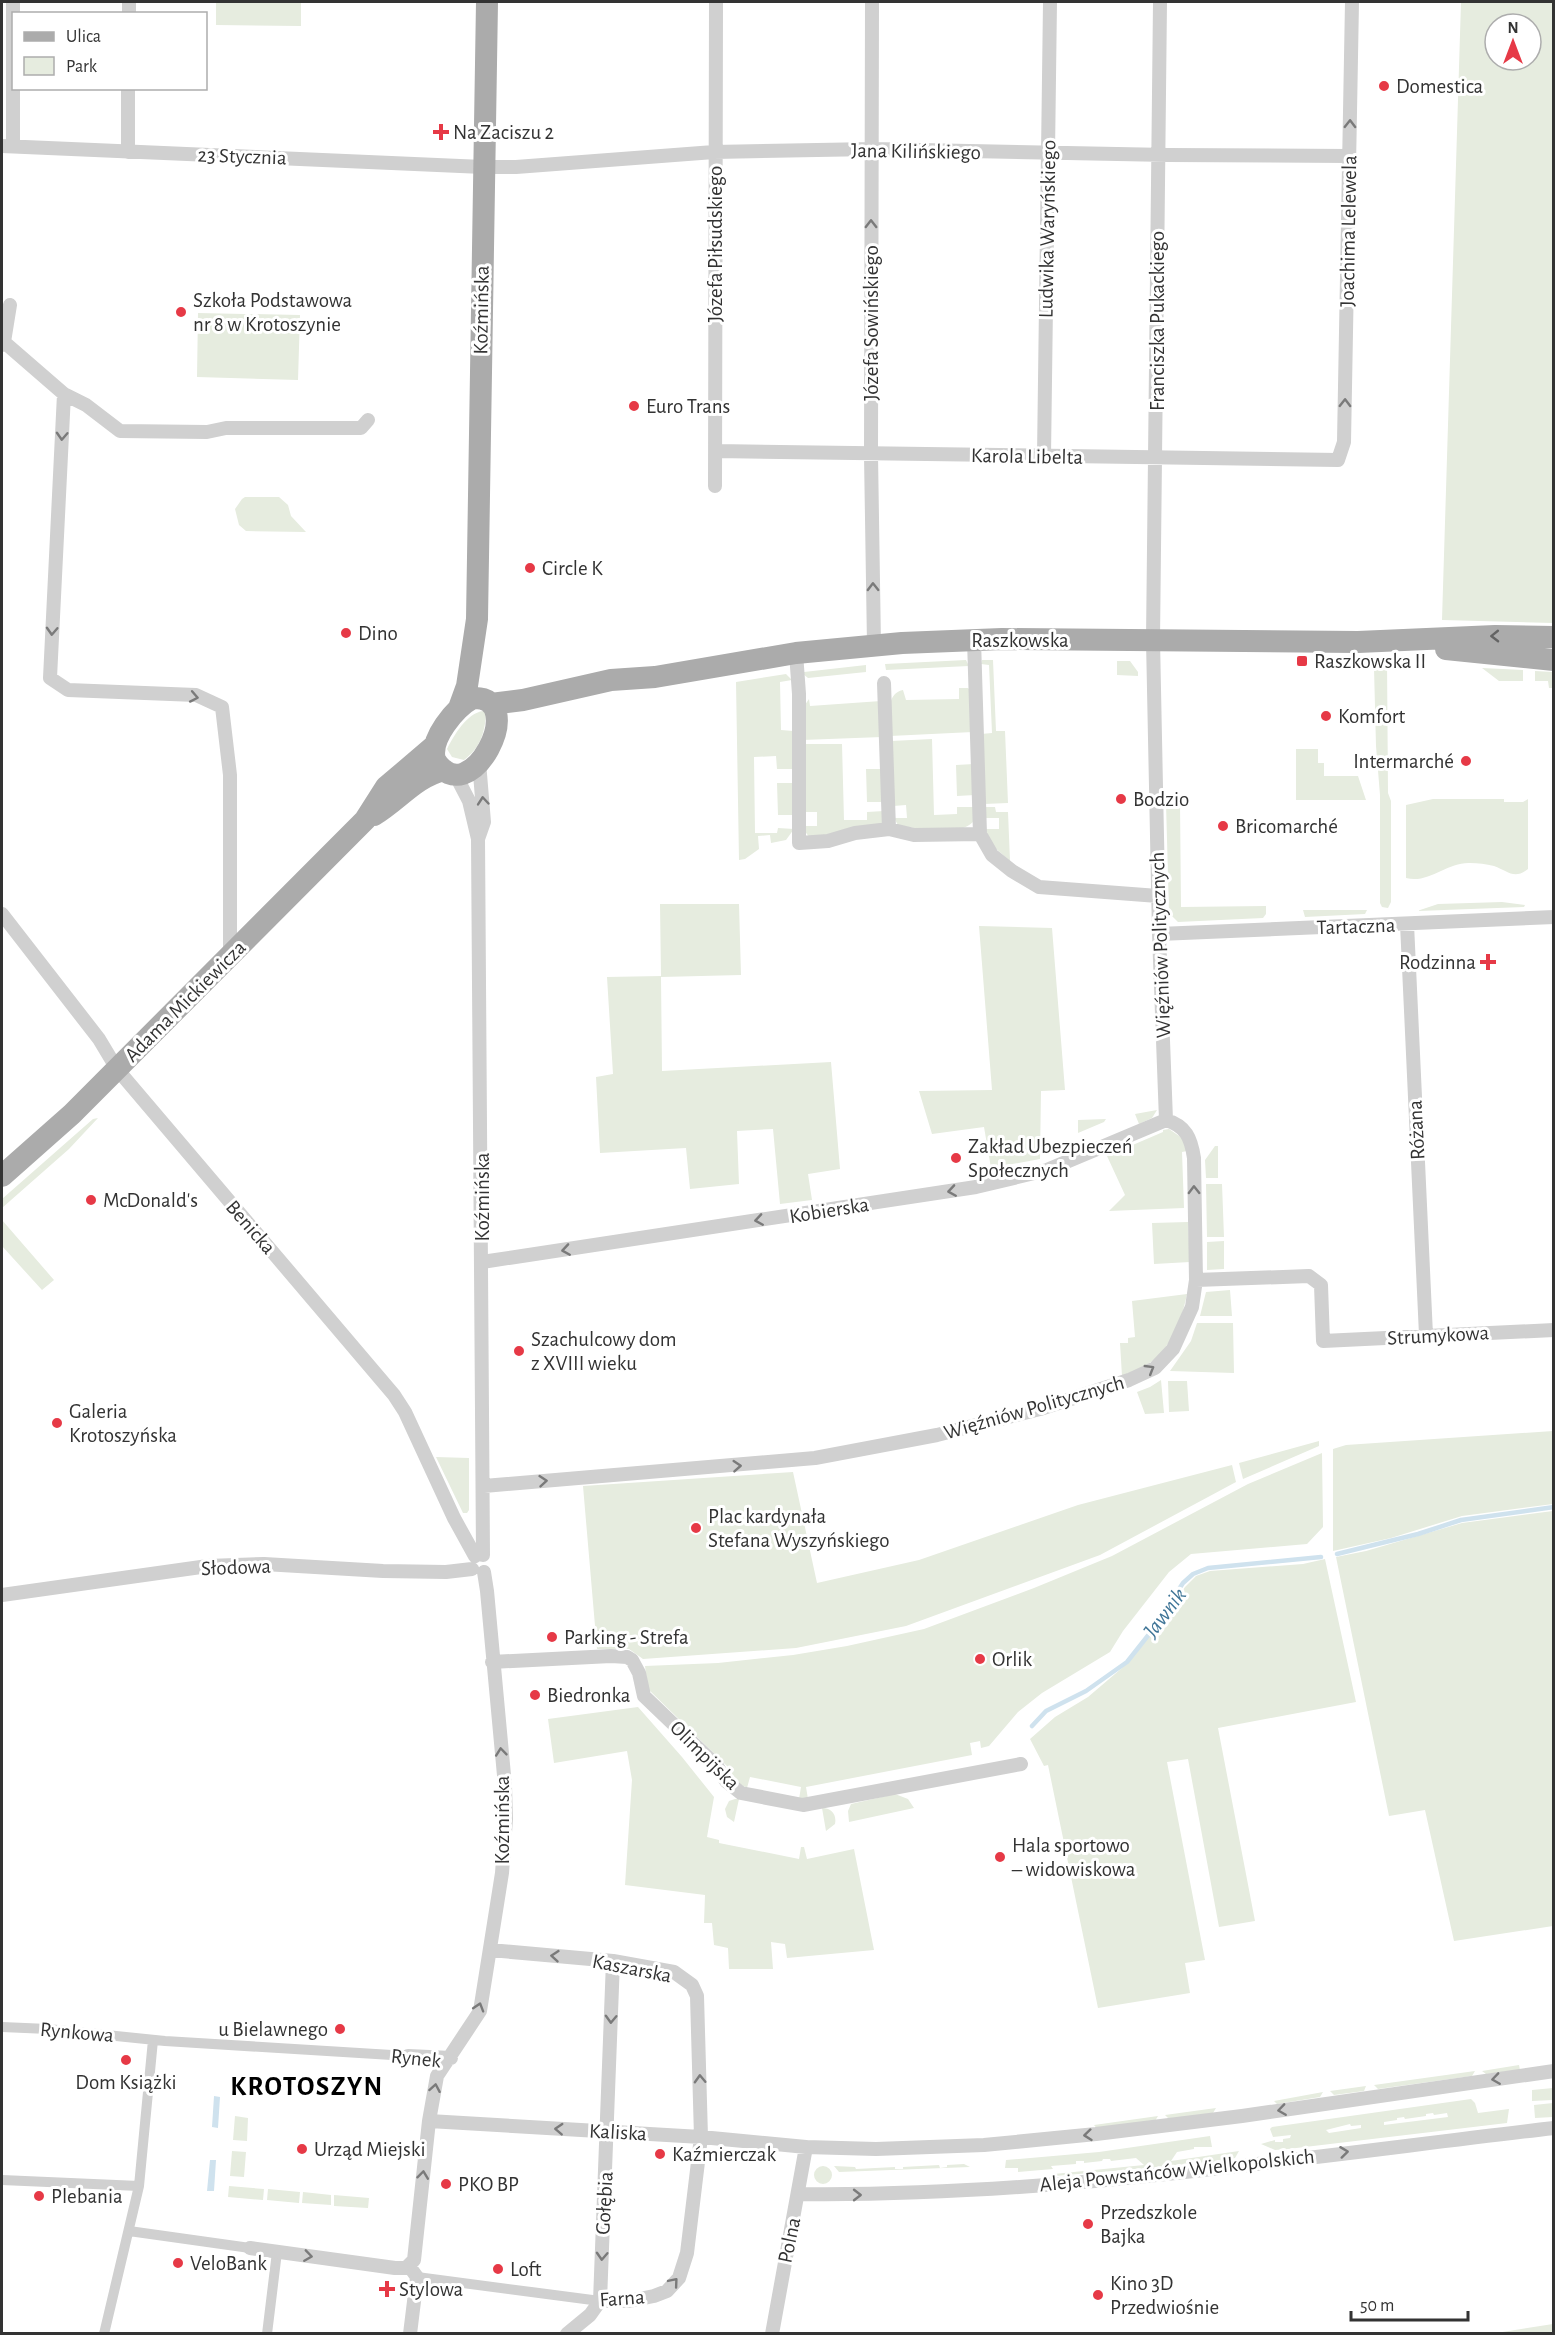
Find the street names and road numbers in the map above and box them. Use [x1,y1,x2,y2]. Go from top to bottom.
street label: Jana Kilińskiego [851,140,981,163]
street label: Ludwika Waryńskiego [1035,140,1060,318]
street label: 23 Stycznia [197,144,287,169]
street label: Joachima Lelewela [1337,155,1360,307]
street label: Józefa Piłsudskiego [705,166,726,322]
street label: Franciszka Pukackiego [1147,231,1168,411]
street label: Józefa Sowińskiego [861,245,882,401]
street label: Koźmińska [470,265,493,355]
street label: Karola Libelta [971,445,1084,468]
street label: Raszkowska [971,630,1069,651]
street label: Więźniów Politycznych [1147,851,1174,1039]
street label: Tartaczna [1316,915,1396,938]
street label: Adama Mickiewicza [121,937,250,1066]
street label: Różana [1404,1099,1429,1160]
street label: Koźmińska [472,1152,493,1242]
street label: Kobierska [788,1194,871,1227]
street label: Benicka [222,1196,280,1258]
street label: Strumykowa [1387,1322,1490,1349]
street label: Więźniów Politycznych [942,1372,1127,1443]
street label: Słodowa [201,1556,272,1579]
street label: Olimpijska [666,1717,744,1794]
street label: Koźmińska [492,1775,513,1865]
street label: Kaszarska [590,1951,674,1987]
street label: Rynkowa [39,2019,115,2046]
street label: Rynek [390,2045,442,2072]
street label: Kaliska [589,2120,648,2145]
street label: Aleja Powstańców Wielkopolskich [1039,2146,1316,2195]
street label: Gołębia [592,2171,617,2235]
street label: Polna [774,2215,805,2265]
street label: Farna [599,2286,646,2311]

